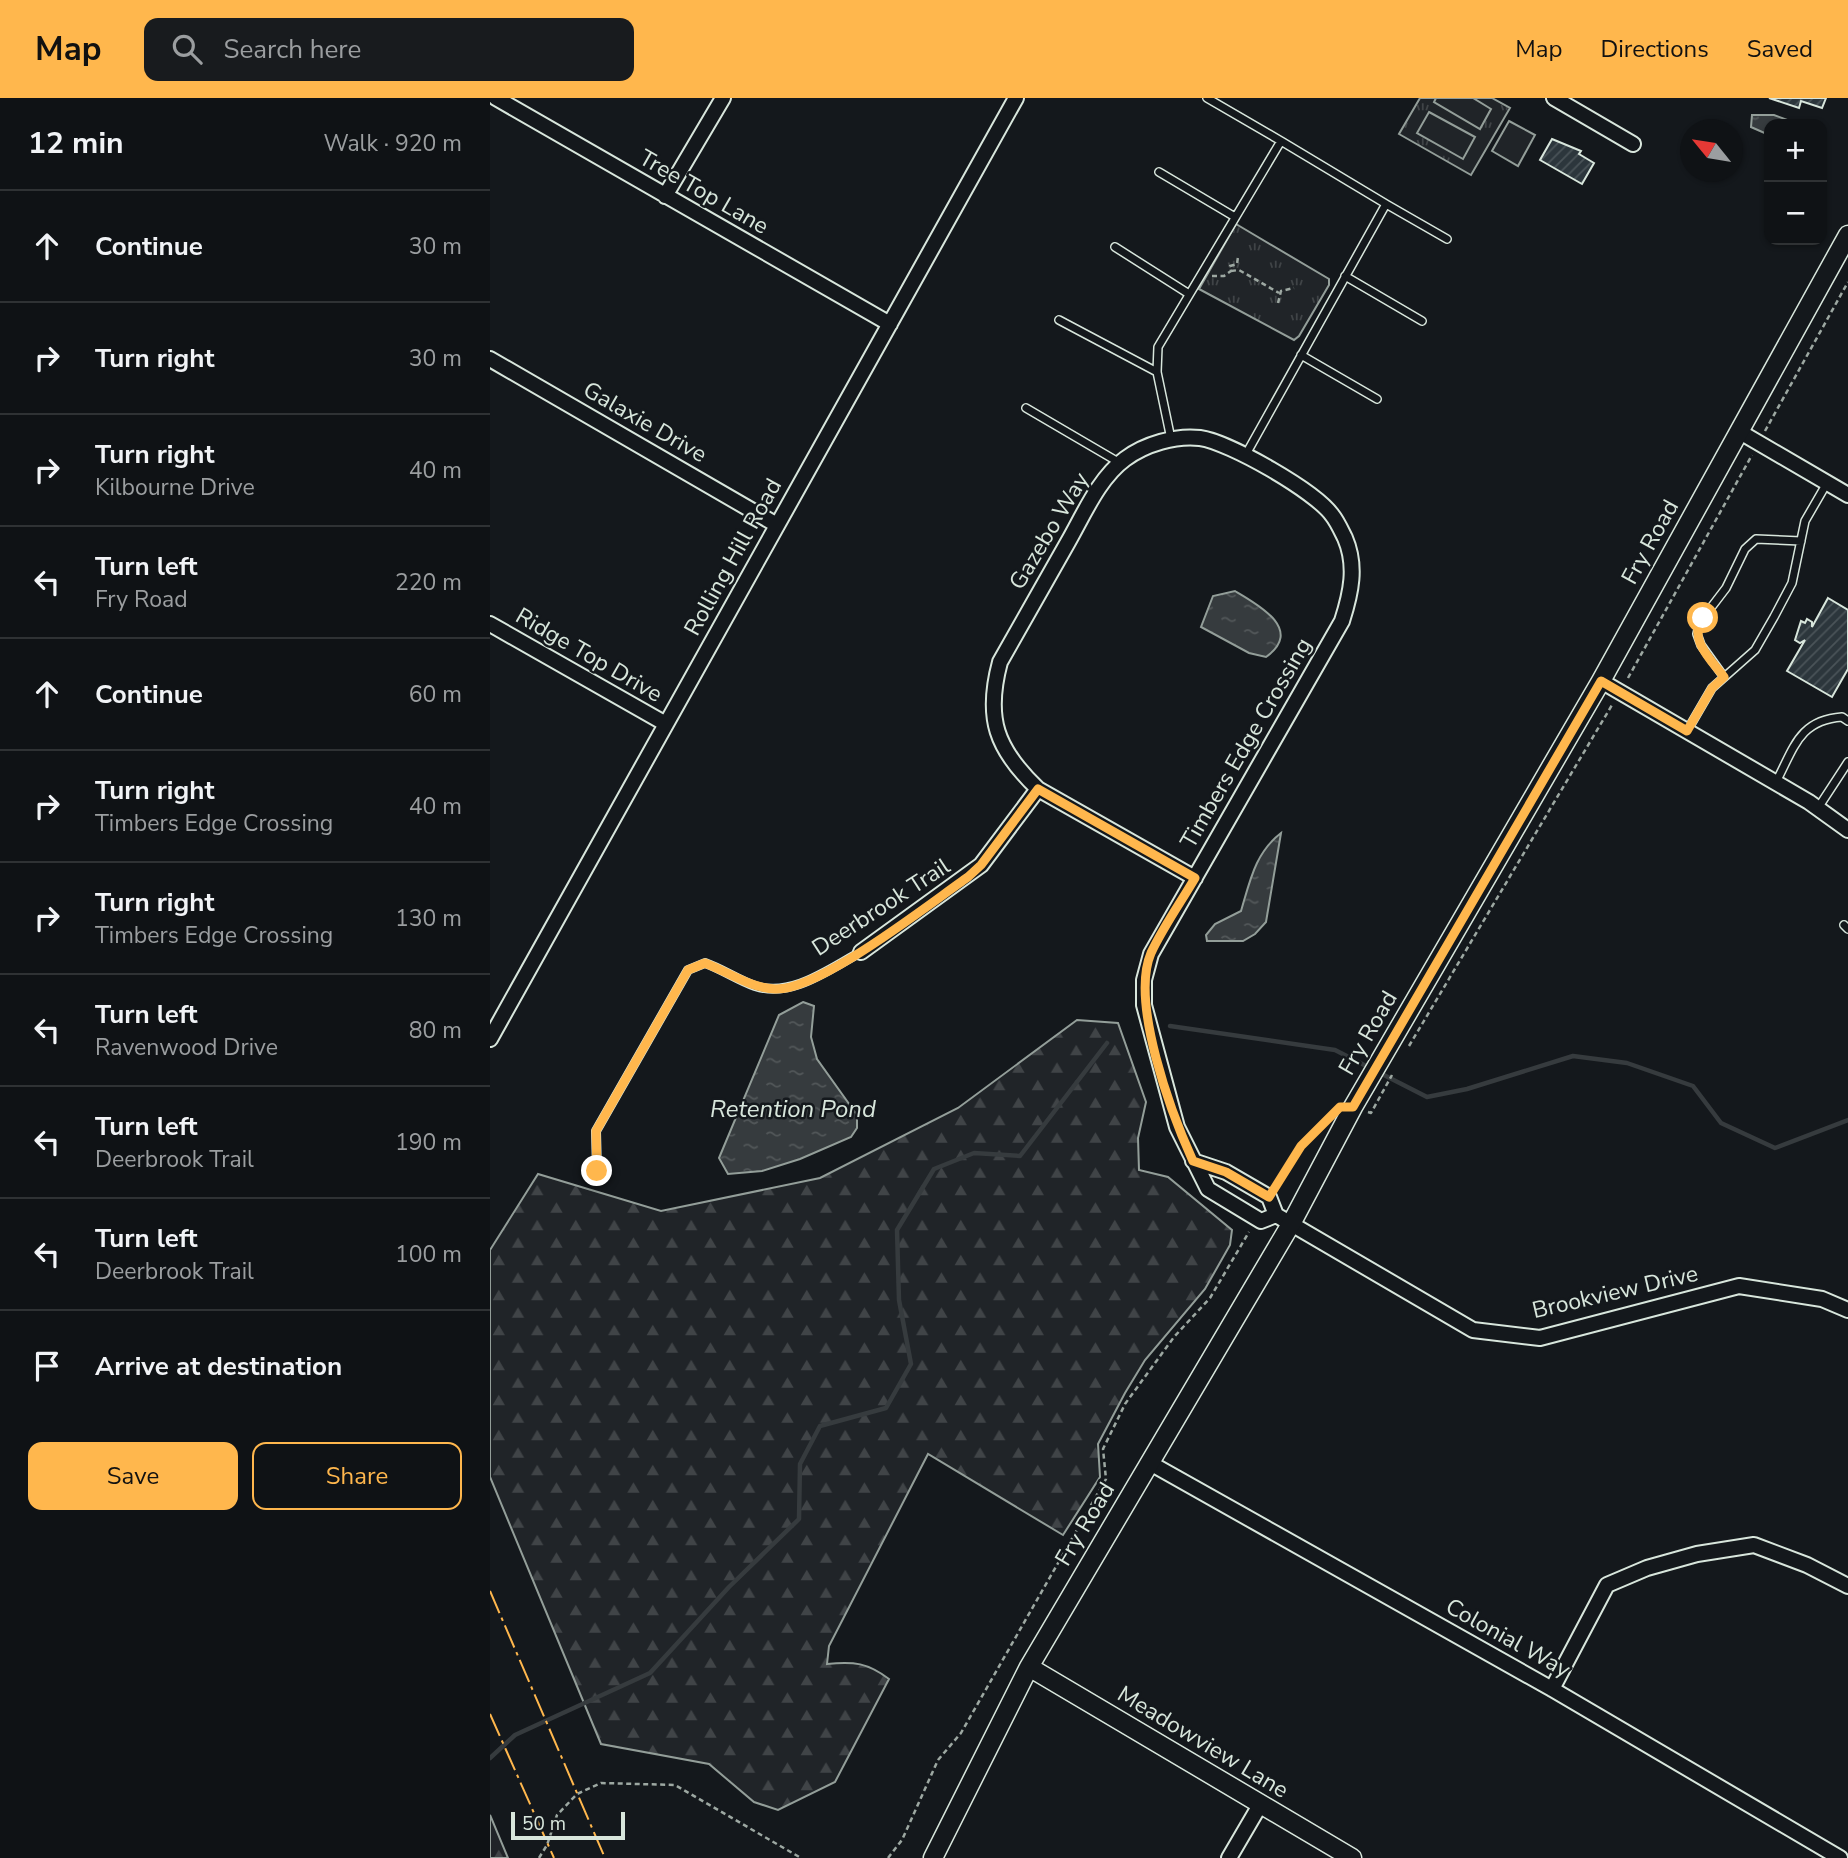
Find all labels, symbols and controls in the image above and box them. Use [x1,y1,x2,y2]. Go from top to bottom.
search box [144,18,634,81]
text: Map [35,27,102,72]
icon: search [168,30,206,68]
text: Search here [224,32,361,67]
text: Map [1515,33,1562,65]
text: Directions [1600,33,1709,65]
text: Saved [1747,33,1813,65]
north arrow [1680,119,1743,182]
map controls [1764,119,1827,245]
button: + [1764,119,1827,182]
text: 12 min [28,123,124,164]
text: Walk · 920 m [323,128,462,159]
street label: Tree Top Lane [634,142,774,242]
button: − [1764,182,1827,245]
icon: ahead [28,227,66,265]
text: Continue [95,229,203,264]
text: 30 m [409,231,462,262]
icon: right [28,339,66,377]
text: Turn right [95,341,214,376]
text: 30 m [409,343,462,374]
street label: Galaxie Drive [577,374,713,470]
text: Turn right [95,437,214,472]
icon: right [28,451,66,489]
text: 40 m [409,455,462,486]
street label: Gazebo Way [1002,466,1096,595]
text: Kilbourne Drive [95,472,255,503]
street label: Rolling Hill Road [677,473,789,641]
street label: Fry Road [1614,494,1686,590]
text: Turn left [95,549,198,584]
icon: left [28,563,66,601]
text: 220 m [395,567,462,598]
text: Fry Road [95,584,188,615]
street label: Ridge Top Drive [510,600,668,710]
route start [1687,602,1718,633]
street label: Timbers Edge Crossing [1173,632,1319,854]
icon: ahead [28,675,66,713]
text: Continue [95,677,203,712]
text: 60 m [409,679,462,710]
text: Turn right [95,773,214,808]
icon: right [28,787,66,825]
text: 40 m [409,791,462,822]
text: Timbers Edge Crossing [95,808,333,839]
street label: Deerbrook Trail [806,851,956,963]
text: Turn right [95,885,214,920]
icon: right [28,899,66,937]
text: 130 m [395,903,462,934]
text: Timbers Edge Crossing [95,920,333,951]
street label: Fry Road [1331,985,1405,1081]
text: Turn left [95,997,198,1032]
icon: left [28,1011,66,1049]
text: 80 m [409,1015,462,1046]
text: Ravenwood Drive [95,1032,278,1063]
water label: Retention Pond [710,1093,876,1125]
text: Turn left [95,1109,198,1144]
icon: left [28,1123,66,1161]
text: 190 m [395,1127,462,1158]
text: Deerbrook Trail [95,1144,254,1175]
route end [581,1155,612,1186]
text: Turn left [95,1221,198,1256]
icon: left [28,1235,66,1273]
text: 100 m [395,1239,462,1270]
text: Deerbrook Trail [95,1256,254,1287]
street label: Brookview Drive [1529,1258,1701,1326]
icon: arrive [28,1347,66,1385]
text: Arrive at destination [95,1349,342,1384]
button: Save [28,1442,238,1510]
button: Share [252,1442,462,1510]
street label: Fry Road [1048,1476,1122,1572]
street label: Colonial Way [1440,1591,1576,1685]
street label: Meadowview Lane [1112,1679,1294,1805]
scale bar [511,1809,625,1841]
text: 50 m [522,1811,566,1837]

